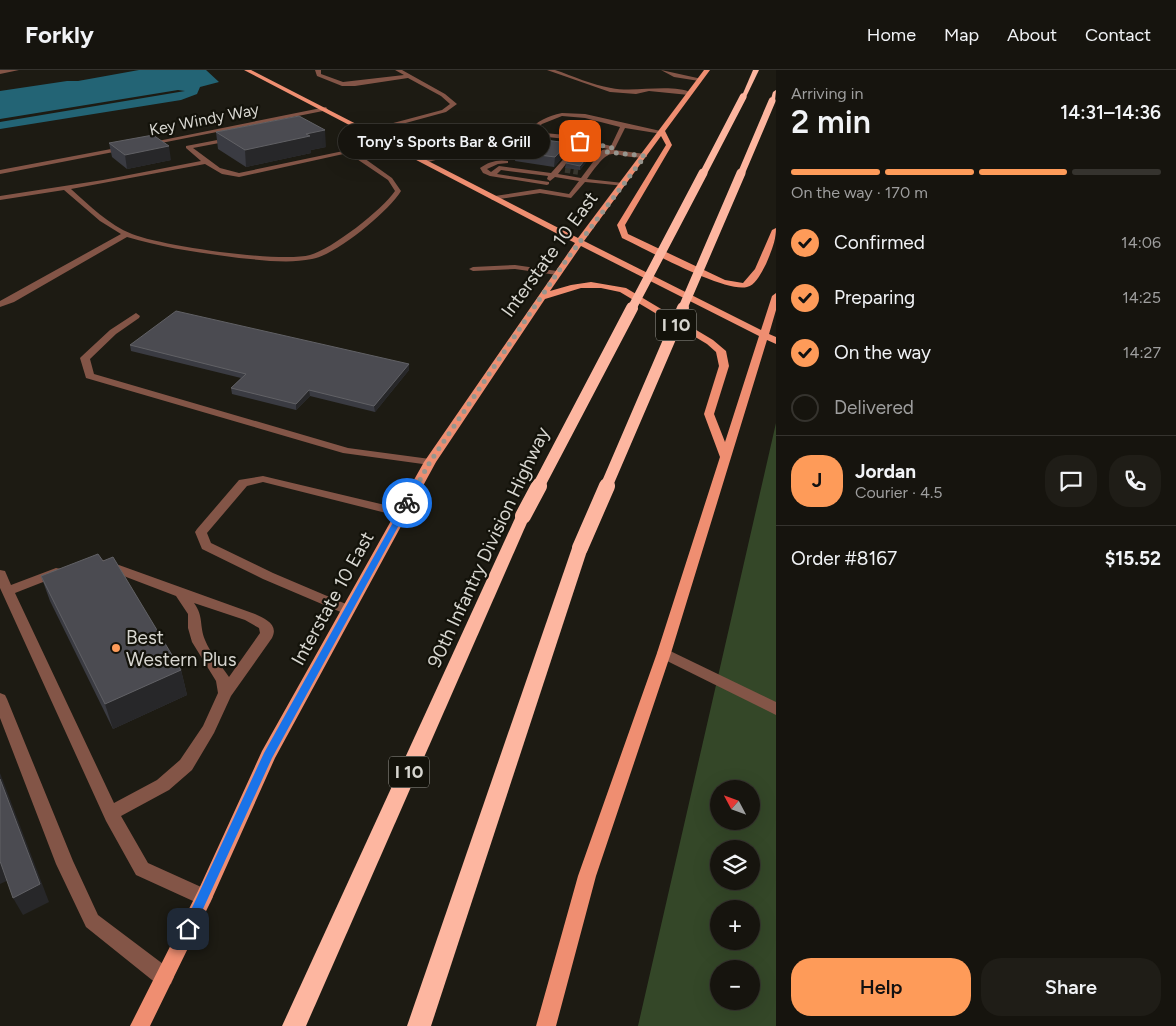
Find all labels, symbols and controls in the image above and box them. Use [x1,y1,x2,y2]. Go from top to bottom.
text: Forkly [25,20,94,49]
text: Home [867,24,916,46]
text: Map [944,24,979,46]
text: About [1007,24,1057,46]
text: Contact [1085,24,1151,46]
text: Arriving in [791,84,863,103]
street label: Key Windy Way [148,99,261,139]
text: 14:31–14:36 [1060,101,1161,124]
text: 2 min [791,103,871,141]
pin [559,120,601,162]
callout: Tony's Sports Bar & Grill [338,124,550,158]
icon: bag [566,127,594,155]
text: Tony's Sports Bar & Grill [357,132,531,151]
text: On the way · 170 m [791,183,928,202]
street label: Interstate 10 East [496,187,603,321]
icon: check [791,229,819,257]
text: Confirmed [834,231,925,254]
text: 14:06 [1121,233,1161,252]
icon: check [791,284,819,312]
text: Preparing [834,286,915,309]
text: 14:25 [1122,288,1161,307]
road number: I 10 [656,310,696,340]
icon: check [791,339,819,367]
text: On the way [834,341,931,364]
text: 14:27 [1123,343,1161,362]
text: Delivered [834,396,914,419]
street label: 90th Infantry Division Highway [423,423,554,671]
button: chat [1045,455,1097,507]
button: phone [1109,455,1161,507]
text: Jordan [855,460,916,483]
text: J [812,469,822,492]
courier [382,478,432,528]
text: Courier · 4.5 [855,483,942,502]
icon: bike [393,489,421,517]
street label: Interstate 10 East [286,527,379,669]
text: Order #8167 [791,547,897,570]
text: $15.52 [1105,547,1161,570]
place label: Best Western Plus [126,626,237,671]
marker: Best Western Plus [110,642,122,654]
road number: I 10 [389,756,429,788]
north arrow [710,780,760,830]
map controls [710,780,760,1010]
button: layers [710,840,760,890]
button: + [710,900,760,950]
pin [167,908,209,950]
icon: home [174,915,202,943]
button: Help [791,958,971,1016]
button: Share [981,958,1161,1016]
button: − [710,960,760,1010]

